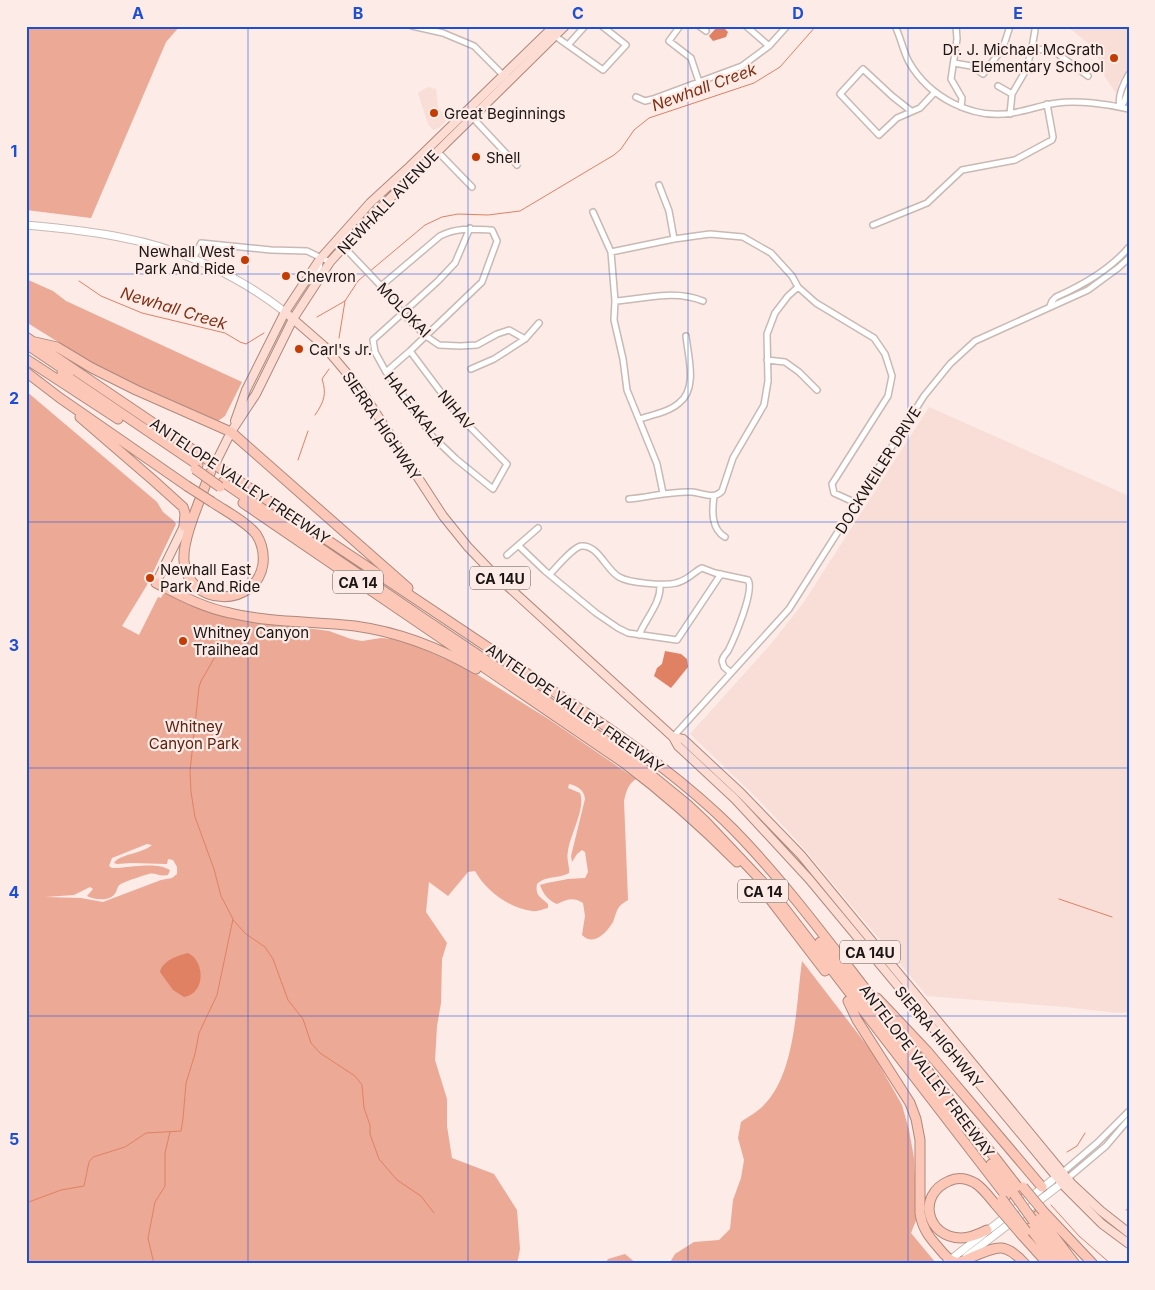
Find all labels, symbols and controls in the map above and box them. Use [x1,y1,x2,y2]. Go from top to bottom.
text: A [132,3,144,23]
text: B [353,3,363,23]
text: C [572,3,584,23]
text: D [792,3,804,23]
text: E [1013,3,1023,23]
place label: Dr. J. Michael McGrath Elementary School [943,40,1104,76]
marker: Dr. J. Michael McGrath Elementary School [1108,52,1120,64]
water label: Newhall Creek [649,59,759,115]
place label: Great Beginnings [444,104,566,123]
marker: Great Beginnings [428,107,440,119]
text: 1 [11,141,17,161]
street label: NEWHALL AVENUE [333,146,443,258]
place label: Shell [486,148,521,167]
marker: Shell [470,151,482,163]
place label: Newhall West Park And Ride [135,242,235,278]
marker: Newhall West Park And Ride [239,254,251,266]
place label: Chevron [296,267,356,286]
marker: Chevron [280,270,292,282]
street label: MOLOKAI [373,279,435,341]
water label: Newhall Creek [118,282,230,334]
place label: Carl's Jr. [309,340,372,359]
marker: Carl's Jr. [293,343,305,355]
street label: SIERRA HIGHWAY [338,368,426,484]
street label: HALEAKALA [380,368,450,450]
street label: NIHAV [434,386,478,434]
text: 2 [9,388,19,408]
street label: DOCKWEILER DRIVE [831,403,925,537]
street label: ANTELOPE VALLEY FREEWAY [147,414,333,548]
place label: Newhall East Park And Ride [160,560,260,596]
road number: CA 14U [470,566,530,590]
road number: CA 14 [333,570,383,594]
marker: Newhall East Park And Ride [144,572,156,584]
place label: Whitney Canyon Trailhead [193,623,309,659]
text: 3 [9,635,19,655]
marker: Whitney Canyon Trailhead [177,635,189,647]
street label: ANTELOPE VALLEY FREEWAY [482,639,668,777]
park label: Whitney Canyon Park [149,717,240,753]
road number: CA 14 [738,879,788,902]
text: 4 [9,882,20,902]
road number: CA 14U [840,940,900,964]
street label: ANTELOPE VALLEY FREEWAY [855,980,999,1162]
street label: SIERRA HIGHWAY [891,982,987,1092]
text: 5 [9,1129,19,1149]

